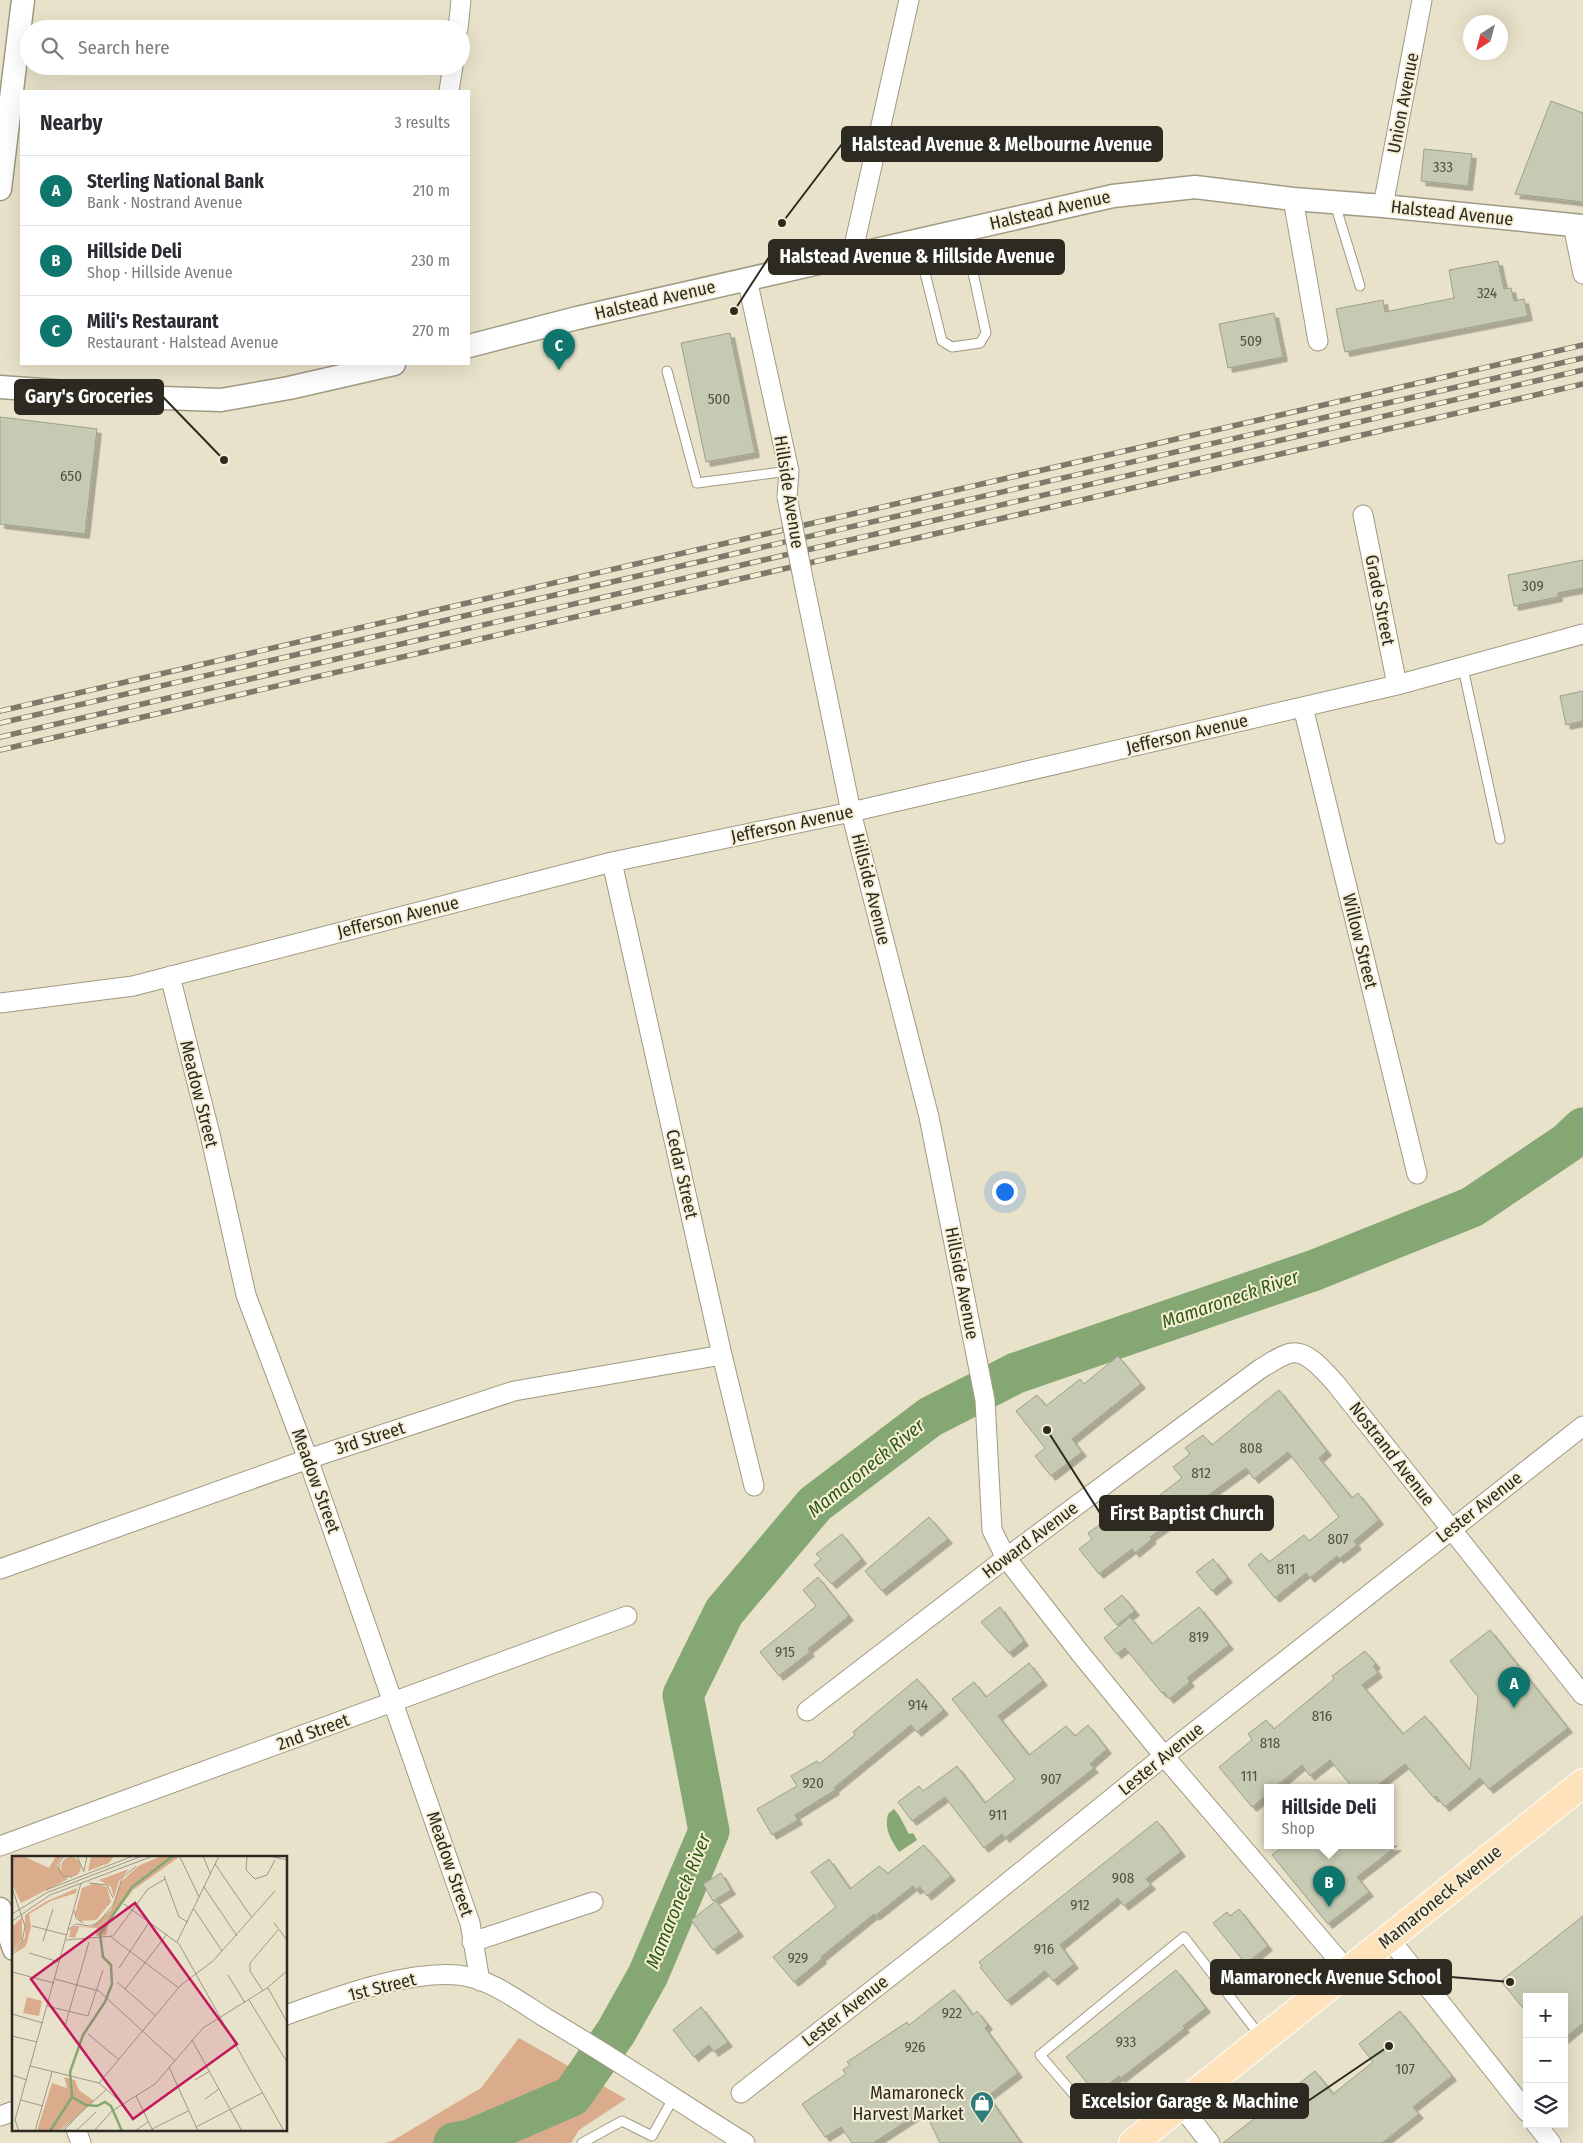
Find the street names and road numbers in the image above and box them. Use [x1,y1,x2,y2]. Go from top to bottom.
street label: Union Avenue [1382,51,1424,155]
street label: Halstead Avenue [988,185,1113,235]
street label: Halstead Avenue [1390,196,1514,230]
street label: Halstead Avenue [593,275,718,325]
street label: Hillside Avenue [769,434,809,550]
street label: Grade Street [1360,553,1400,647]
street label: Jefferson Avenue [1124,709,1250,759]
street label: Jefferson Avenue [729,800,855,848]
street label: Hillside Avenue [847,831,895,947]
street label: Jefferson Avenue [335,891,461,943]
street label: Willow Street [1338,891,1382,991]
street label: Meadow Street [175,1038,223,1150]
street label: Cedar Street [661,1127,703,1221]
street label: Hillside Avenue [940,1225,984,1341]
street label: Nostrand Avenue [1345,1398,1440,1510]
street label: 3rd Street [332,1416,408,1460]
street label: Meadow Street [287,1426,345,1536]
street label: Lester Avenue [1432,1466,1527,1547]
street label: Howard Avenue [978,1497,1082,1583]
street label: 2nd Street [274,1709,352,1755]
street label: Lester Avenue [1114,1718,1208,1800]
street label: Meadow Street [422,1809,478,1920]
street label: Mamaroneck Avenue [1374,1840,1506,1953]
street label: 1st Street [346,1968,418,2006]
street label: Lester Avenue [798,1970,893,2051]

